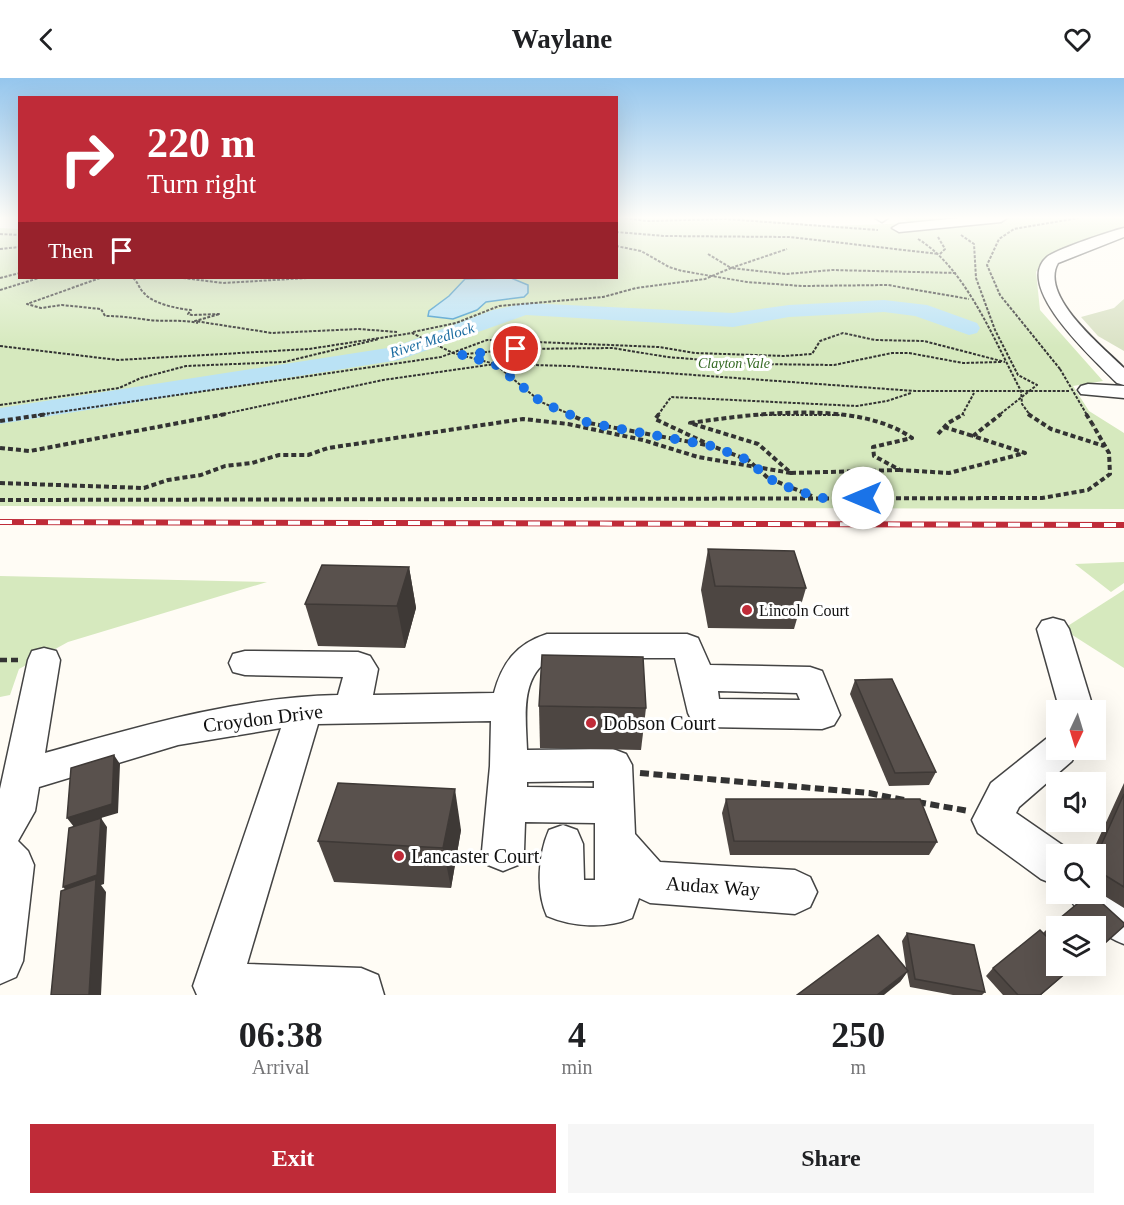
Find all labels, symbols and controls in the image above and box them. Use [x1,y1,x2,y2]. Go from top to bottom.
icon: back [30,23,63,56]
icon: heart [1061,23,1094,56]
text: Waylane [512,24,612,54]
icon: right [48,120,126,198]
text: 220 m [147,120,256,166]
text: Turn right [147,169,256,199]
icon: arrive [105,234,138,267]
text: Then [48,238,93,263]
water label: River Medlock [387,319,477,361]
pin [490,323,541,374]
icon: arrive [499,332,532,365]
park label: Clayton Vale [698,356,770,371]
position arrow [831,466,895,530]
place label: Lincoln Court [759,602,850,619]
marker: Lincoln Court [740,603,754,617]
street label: Croydon Drive [202,700,324,737]
north arrow [1046,700,1106,760]
map controls [1046,700,1106,976]
place label: Dobson Court [603,712,716,734]
marker: Dobson Court [584,716,598,730]
button: sound [1046,772,1106,832]
button: search [1046,844,1106,904]
place label: Lancaster Court [411,845,540,867]
marker: Lancaster Court [392,849,406,863]
street label: Audax Way [665,872,761,901]
button: layers [1046,916,1106,976]
text: 06:38 [239,1015,323,1055]
text: 4 [568,1015,586,1055]
text: 250 [831,1015,885,1055]
text: Arrival [252,1056,310,1078]
text: min [561,1056,593,1078]
text: m [851,1056,866,1078]
button: Exit [30,1124,556,1193]
button: Share [568,1124,1094,1193]

